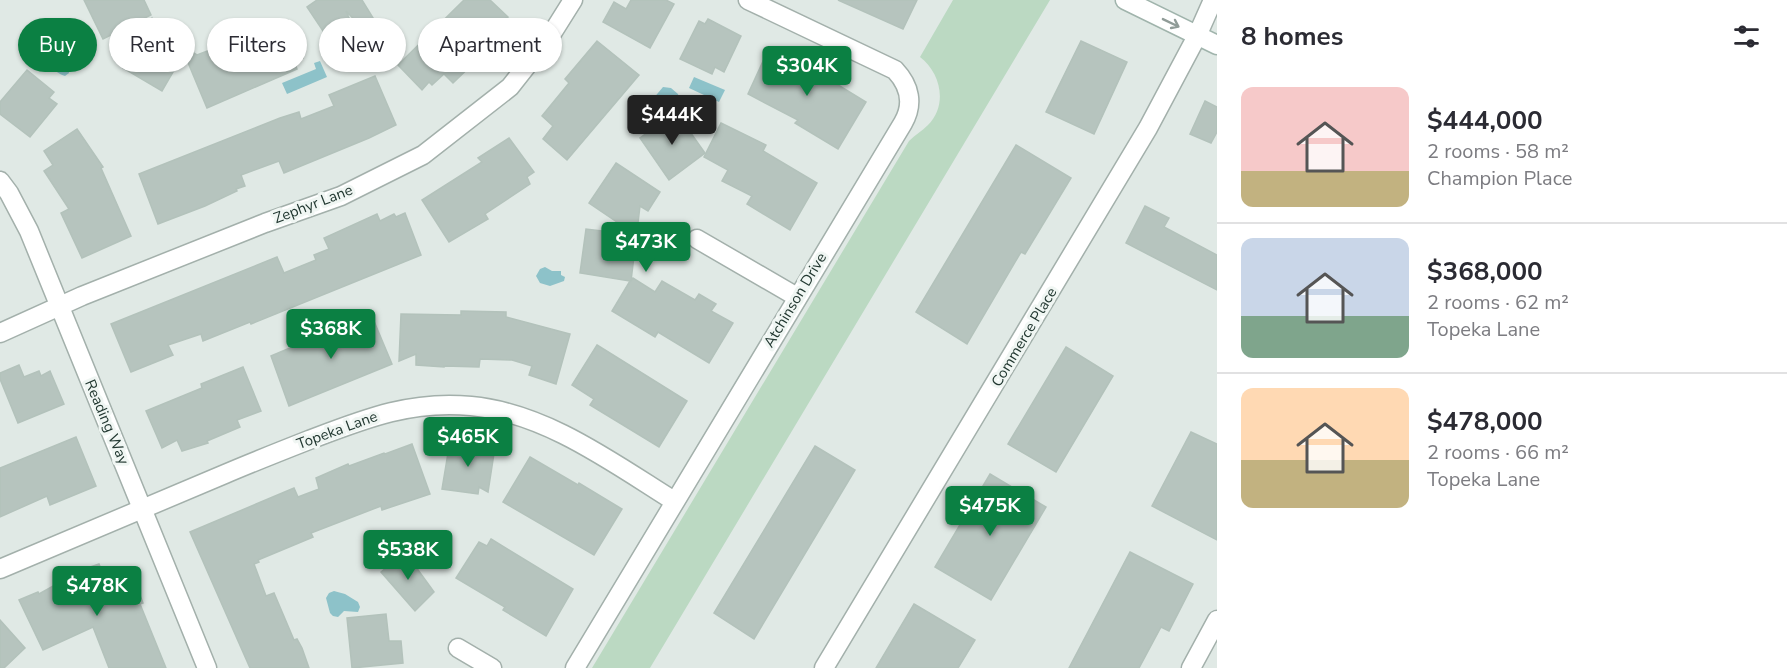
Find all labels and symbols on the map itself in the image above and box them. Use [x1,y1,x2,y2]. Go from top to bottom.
one-way arrow [1161,17,1179,29]
pin: $304K [765,46,849,97]
pin: $444K [630,95,714,146]
street label: Zephyr Lane [271,180,355,228]
pin: $473K [604,222,688,273]
street label: Atchinson Drive [759,249,831,351]
street label: Commerce Place [987,284,1061,390]
pin: $368K [289,309,373,360]
street label: Reading Way [80,376,134,468]
street label: Topeka Lane [294,406,380,454]
pin: $465K [426,417,510,468]
pin: $475K [948,486,1032,537]
pin: $538K [366,530,450,581]
pin: $478K [55,566,139,617]

